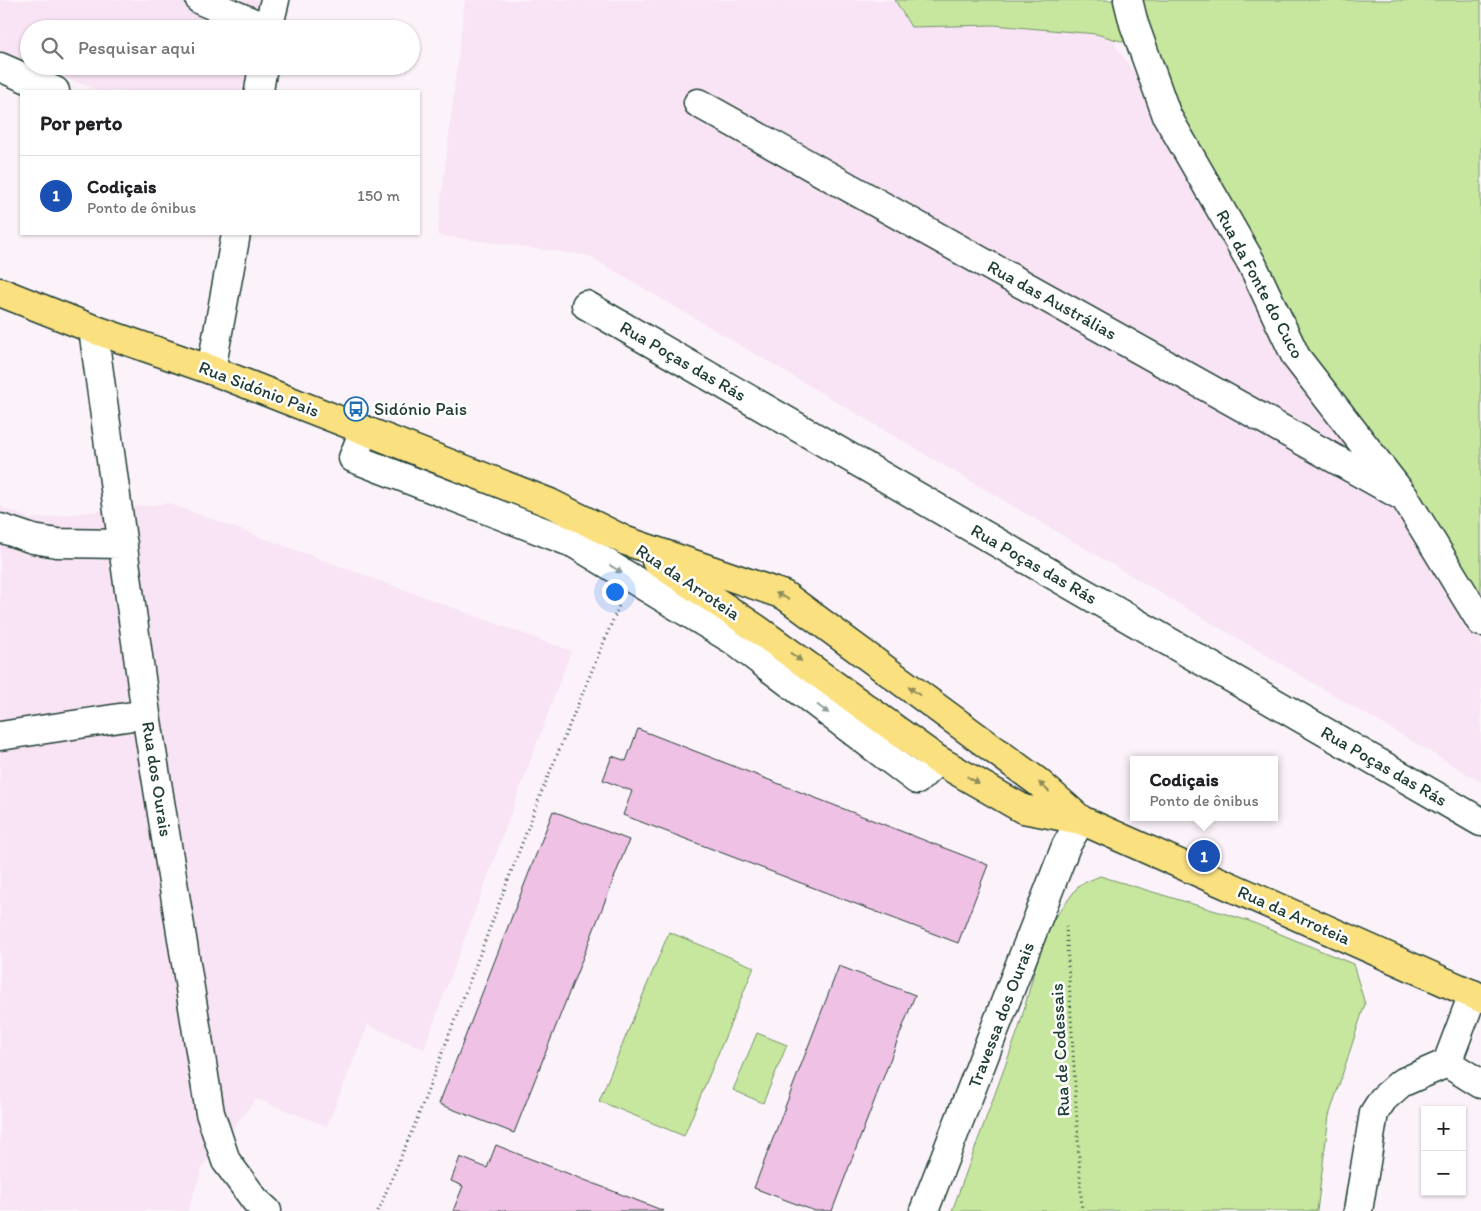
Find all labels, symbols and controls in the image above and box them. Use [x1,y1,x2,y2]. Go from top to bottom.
search box [20,20,420,75]
icon: search [38,34,66,62]
text: Pesquisar aqui [78,36,195,59]
text: Por perto [40,110,122,135]
text: Codiçais [87,175,156,198]
text: 1 [52,186,60,205]
text: 150 m [357,186,400,205]
text: Ponto de ônibus [87,198,196,217]
street label: Rua da Fonte do Cuco [1211,206,1309,362]
street label: Rua das Austrálias [983,255,1121,345]
street label: Rua Poças das Rás [616,316,750,406]
street label: Rua Sidónio Pais [196,356,322,422]
bus stop icon: Sidónio Pais [343,396,369,422]
place label: Sidónio Pais [374,398,467,420]
street label: Rua Poças das Rás [967,519,1101,609]
street label: Rua da Arroteia [632,539,745,625]
one-way arrow [610,565,623,574]
your location [602,579,628,605]
one-way arrow [775,591,789,599]
one-way arrow [789,652,802,663]
one-way arrow [908,685,921,696]
one-way arrow [816,703,829,714]
street label: Rua dos Ourais [137,720,177,838]
street label: Rua Poças das Rás [1317,721,1451,811]
popup [1130,756,1278,821]
text: Codiçais [1149,768,1219,791]
one-way arrow [966,775,979,784]
one-way arrow [1038,782,1051,793]
text: Ponto de ônibus [1149,791,1259,810]
pin: 1 [1188,837,1220,875]
street label: Rua da Arroteia [1234,880,1354,950]
street label: Travessa dos Ourais [963,939,1039,1091]
street label: Rua de Codessais [1046,983,1074,1117]
map controls [1421,1106,1466,1196]
button: + [1421,1106,1466,1151]
button: − [1421,1151,1466,1196]

